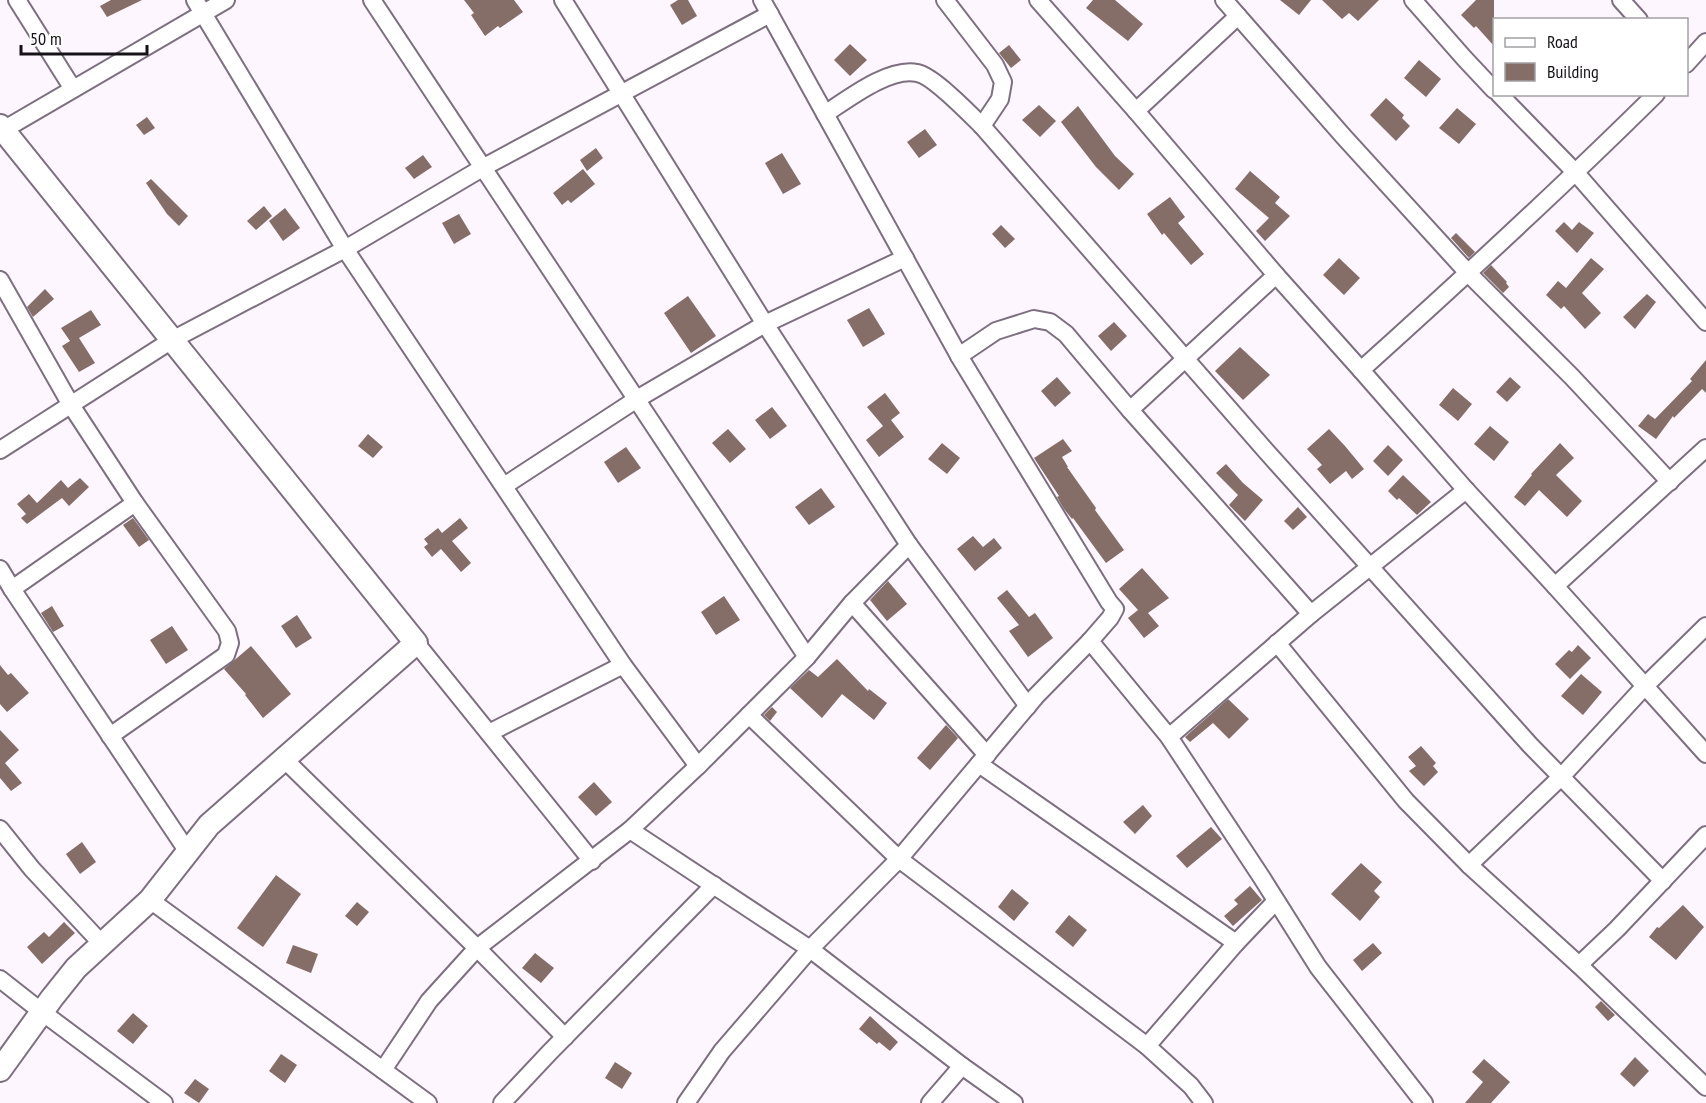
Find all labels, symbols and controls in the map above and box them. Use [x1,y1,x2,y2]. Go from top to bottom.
scale bar [21,18,147,56]
legend [1493,18,1688,96]
text: 50 m [30,27,62,50]
text: Road [1547,30,1578,53]
text: Building [1547,60,1599,83]

